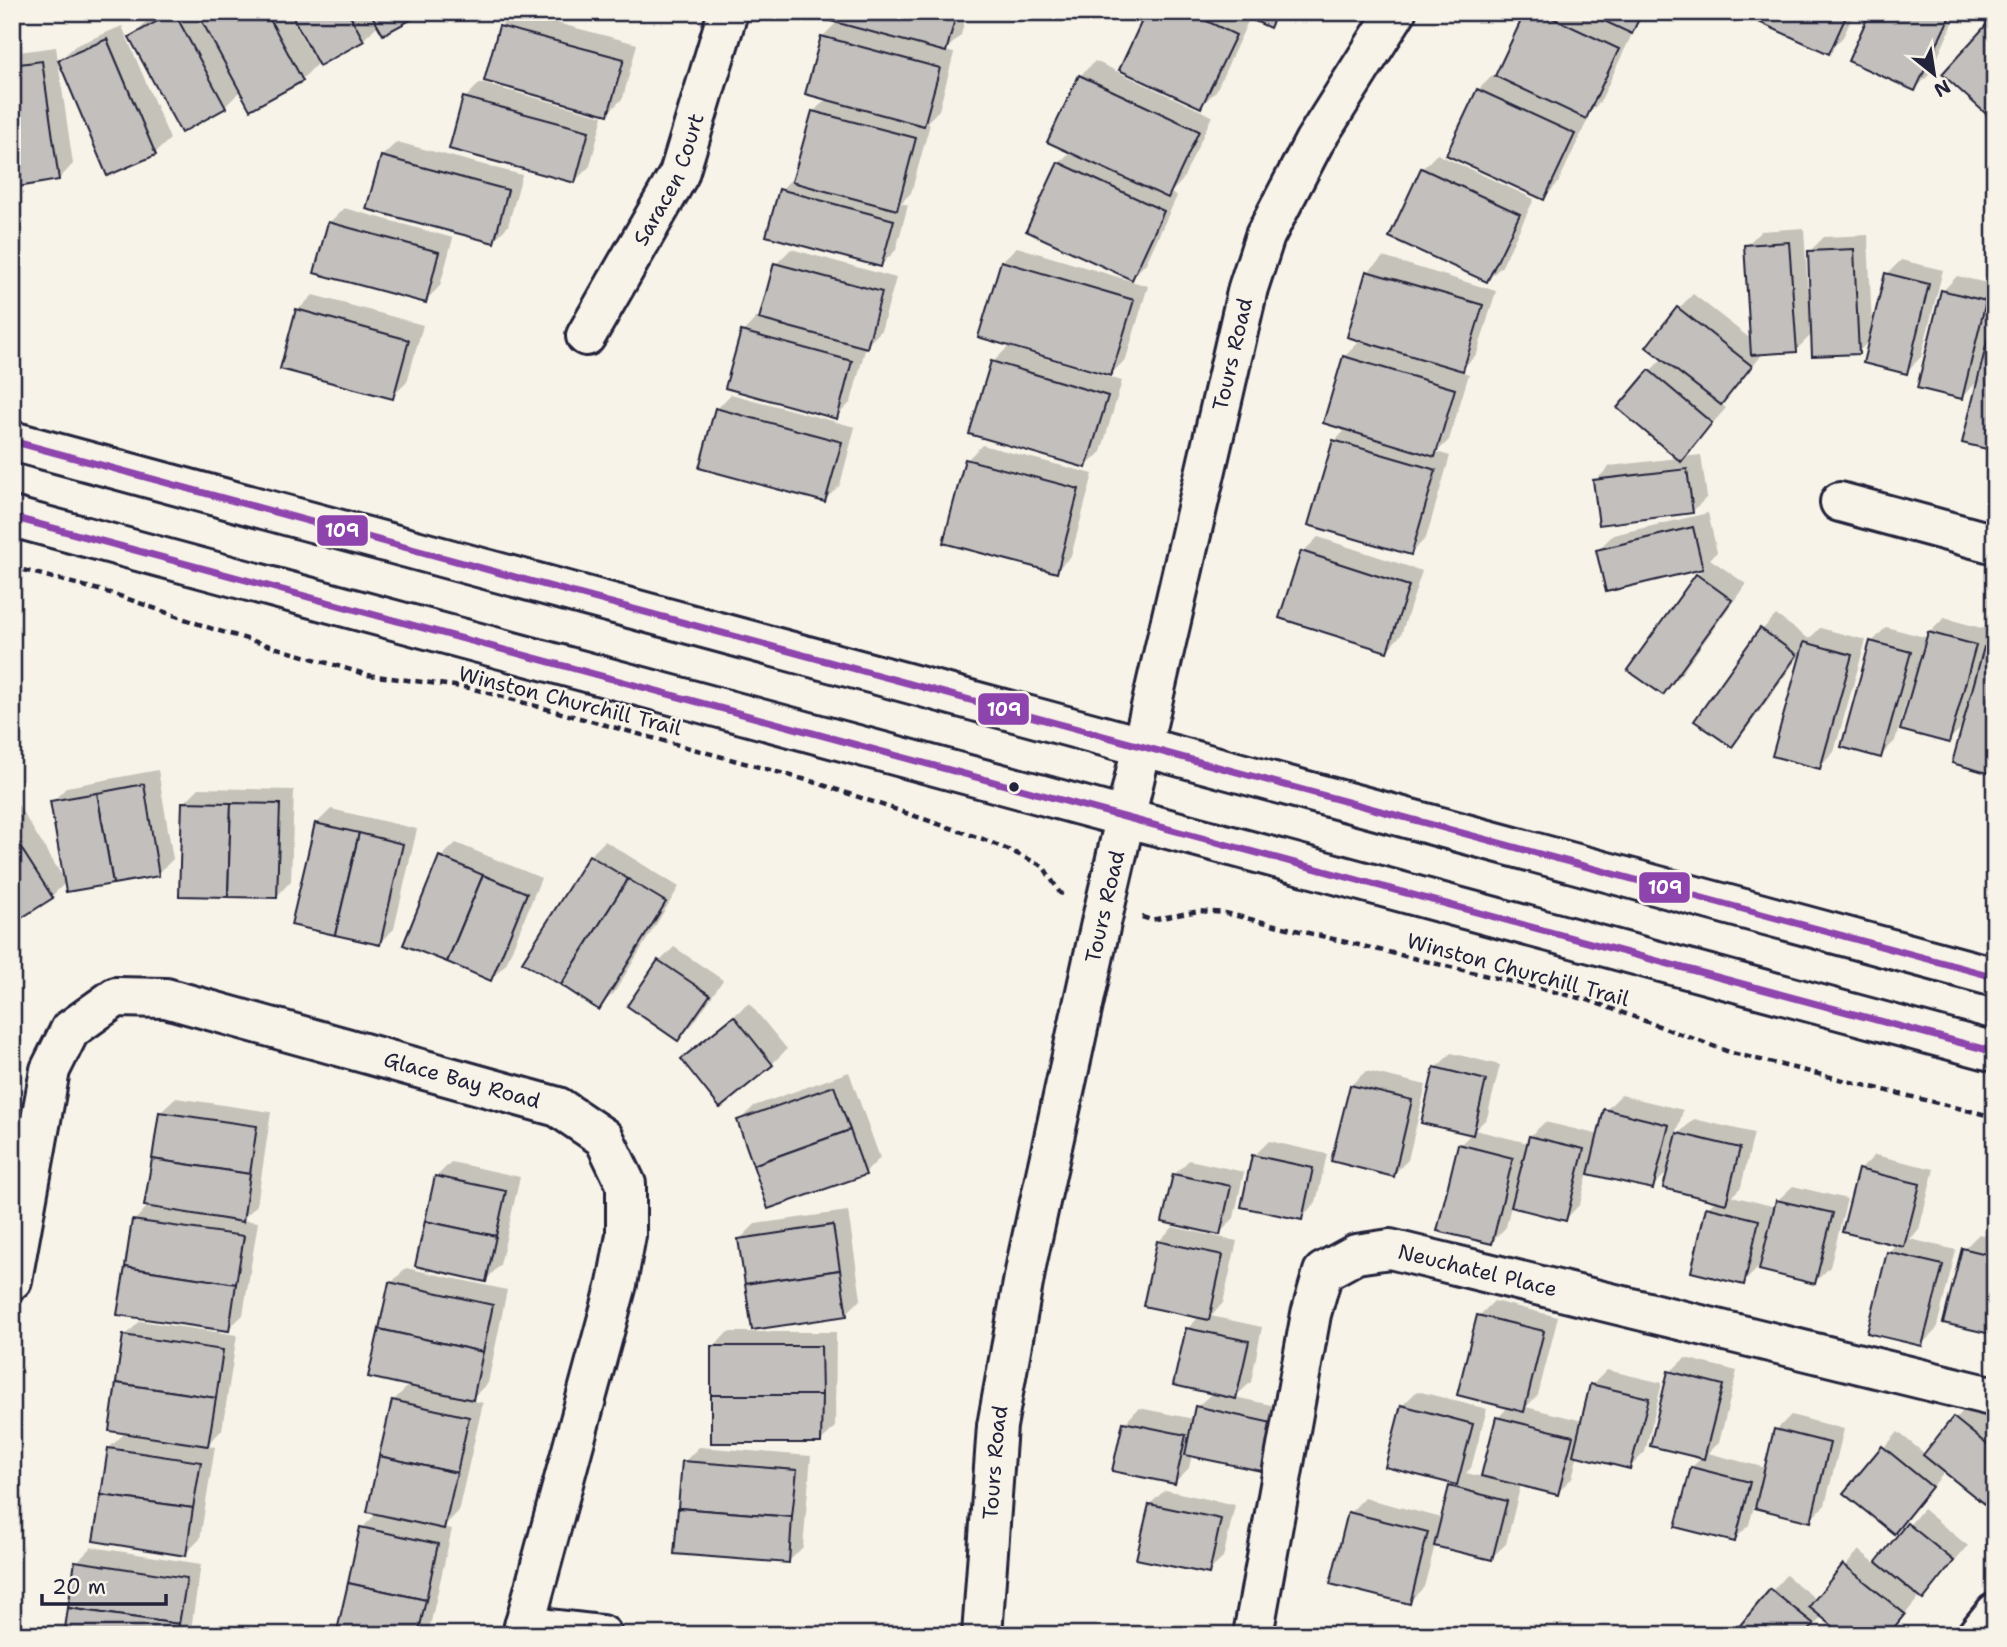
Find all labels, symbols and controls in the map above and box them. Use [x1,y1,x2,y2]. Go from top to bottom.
north arrow [1898,38,1968,108]
text: N [1929,74,1955,103]
street label: Saracen Court [627,110,711,251]
street label: Tours Road [1206,295,1259,413]
line badge: 109 [316,514,369,547]
text: 109 [325,518,359,543]
street label: Winston Churchill Trail [455,660,685,742]
line badge: 109 [977,692,1030,726]
text: 109 [987,697,1021,722]
unlabelled marker [1007,780,1021,794]
street label: Tours Road [1079,848,1131,966]
line badge: 109 [1638,871,1691,904]
text: 109 [1648,875,1682,900]
street label: Winston Churchill Trail [1404,927,1633,1013]
street label: Glace Bay Road [381,1045,543,1115]
street label: Neuchatel Place [1395,1237,1560,1303]
street label: Tours Road [976,1403,1014,1521]
scale bar [42,1563,166,1607]
text: 20 m [52,1573,106,1601]

